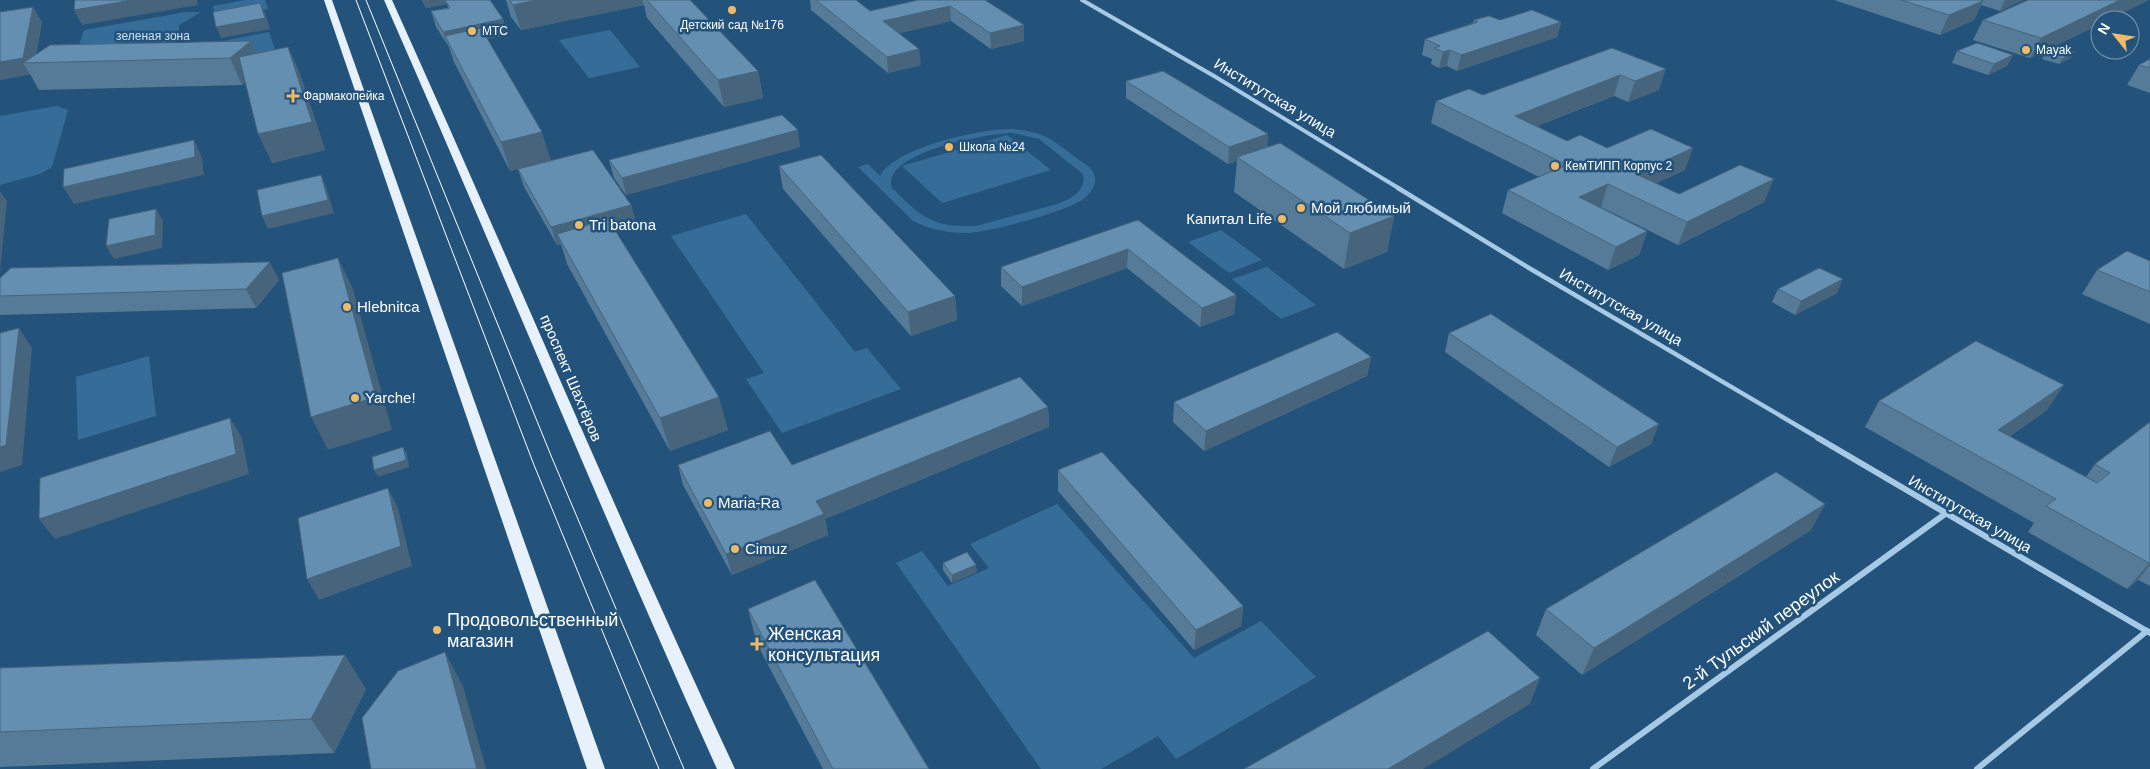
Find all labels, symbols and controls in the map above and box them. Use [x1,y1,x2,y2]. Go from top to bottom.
marker: Детский сад №176 [726,4,738,16]
north arrow [2090,10,2140,60]
place label: Детский сад №176 [680,18,784,32]
text: N [2094,20,2113,37]
place label: МТС [482,24,508,38]
marker: МТС [466,25,478,37]
park label: зеленая зона [116,29,190,43]
place label: Mayak [2036,43,2072,57]
marker: Mayak [2020,44,2032,56]
street label: Институтская улица [1211,54,1340,141]
place label: Фармакопейка [303,89,385,103]
marker: Фармакопейка [287,90,299,102]
place label: Школа №24 [959,140,1025,154]
marker: Школа №24 [943,141,955,153]
place label: КемТИПП Корпус 2 [1565,159,1672,173]
marker: КемТИПП Корпус 2 [1549,160,1561,172]
place label: Мой любимый [1311,199,1411,216]
marker: Мой любимый [1295,202,1307,214]
place label: Капитал Life [1186,210,1272,227]
marker: Капитал Life [1276,213,1288,225]
place label: Tri batona [589,216,657,233]
marker: Tri batona [573,219,585,231]
street label: Институтская улица [1557,264,1686,349]
place label: Hlebnitca [357,298,420,315]
marker: Hlebnitca [341,301,353,313]
street label: проспект Шахтёров [537,312,606,444]
place label: Yarche! [365,389,416,406]
marker: Yarche! [349,392,361,404]
street label: Институтская улица [1906,471,2035,556]
place label: Maria-Ra [718,494,780,511]
marker: Maria-Ra [702,497,714,509]
place label: Cimuz [745,540,788,557]
marker: Cimuz [729,543,741,555]
street label: 2-й Тульский переулок [1679,567,1843,693]
place label: Продовольственный магазин [447,610,618,651]
marker: Продовольственный магазин [431,624,443,636]
place label: Женская консультация [768,624,880,665]
marker: Женская консультация [750,637,764,651]

